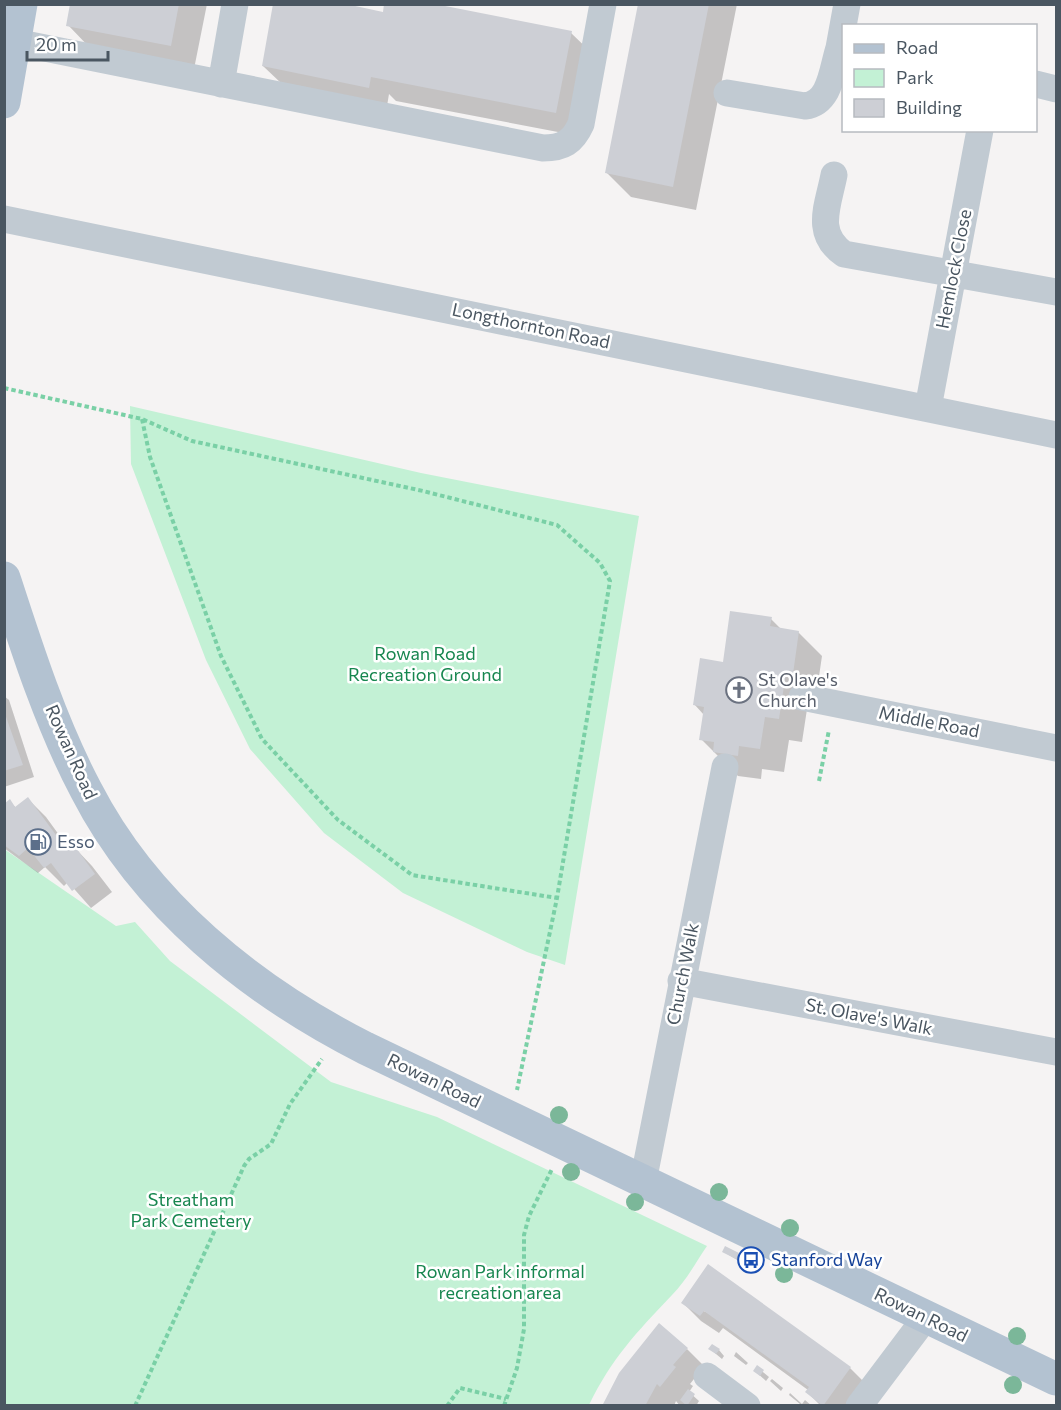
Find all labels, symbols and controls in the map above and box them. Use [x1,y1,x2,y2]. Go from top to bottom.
scale bar [27,24,108,62]
legend [842,24,1037,132]
text: 20 m [36,33,77,55]
text: Road [896,36,938,58]
text: Park [896,66,934,88]
text: Building [896,96,962,118]
street label: Hemlock Close [931,207,975,330]
street label: Longthornton Road [450,298,612,353]
park label: Rowan Road Recreation Ground [348,642,502,685]
place label: St Olave's Church [758,668,838,711]
church icon: St Olave's Church [724,675,754,705]
street label: Middle Road [877,700,981,742]
street label: Rowan Road [41,701,103,802]
fuel station icon: Esso [23,827,53,857]
place label: Esso [57,830,95,852]
street label: Church Walk [661,921,703,1027]
street label: St. Olave's Walk [804,993,935,1039]
street label: Rowan Road [384,1048,485,1112]
park label: Streatham Park Cemetery [130,1188,252,1231]
bus stop icon: Stanford Way [736,1245,766,1275]
place label: Stanford Way [771,1248,883,1270]
park label: Rowan Park informal recreation area [415,1260,585,1303]
street label: Rowan Road [871,1282,972,1346]

